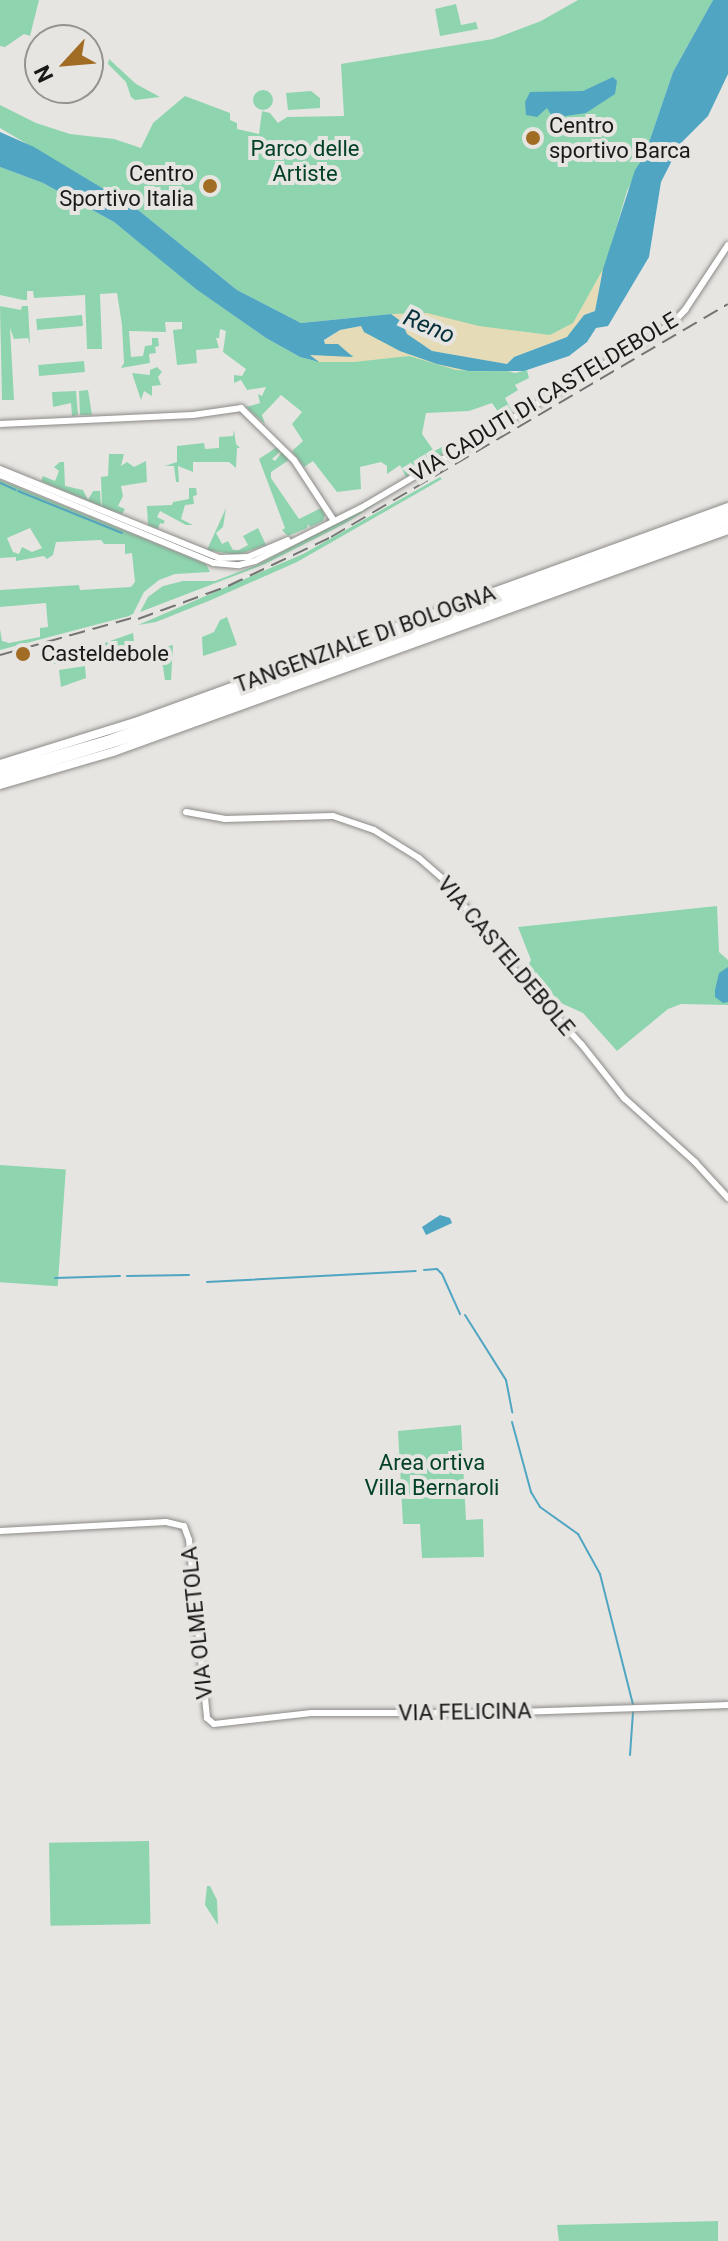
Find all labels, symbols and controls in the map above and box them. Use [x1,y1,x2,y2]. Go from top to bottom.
north arrow [24,24,104,104]
text: N [29,61,58,86]
place label: Centro sportivo Barca [549,112,691,164]
marker: Centro sportivo Barca [524,129,542,147]
park label: Parco delle Artiste [251,135,359,186]
place label: Centro Sportivo Italia [59,160,194,212]
marker: Centro Sportivo Italia [201,177,219,195]
water label: Reno [399,303,459,351]
street label: VIA CADUTI DI CASTELDEBOLE [406,307,682,487]
street label: TANGENZIALE DI BOLOGNA [231,580,499,698]
place label: Casteldebole [41,641,169,667]
marker: Casteldebole [12,643,34,665]
street label: VIA CASTELDEBOLE [432,871,580,1041]
park label: Area ortiva Villa Bernaroli [365,1449,499,1500]
street label: VIA OLMETOLA [176,1545,218,1701]
street label: VIA FELICINA [398,1698,532,1726]

